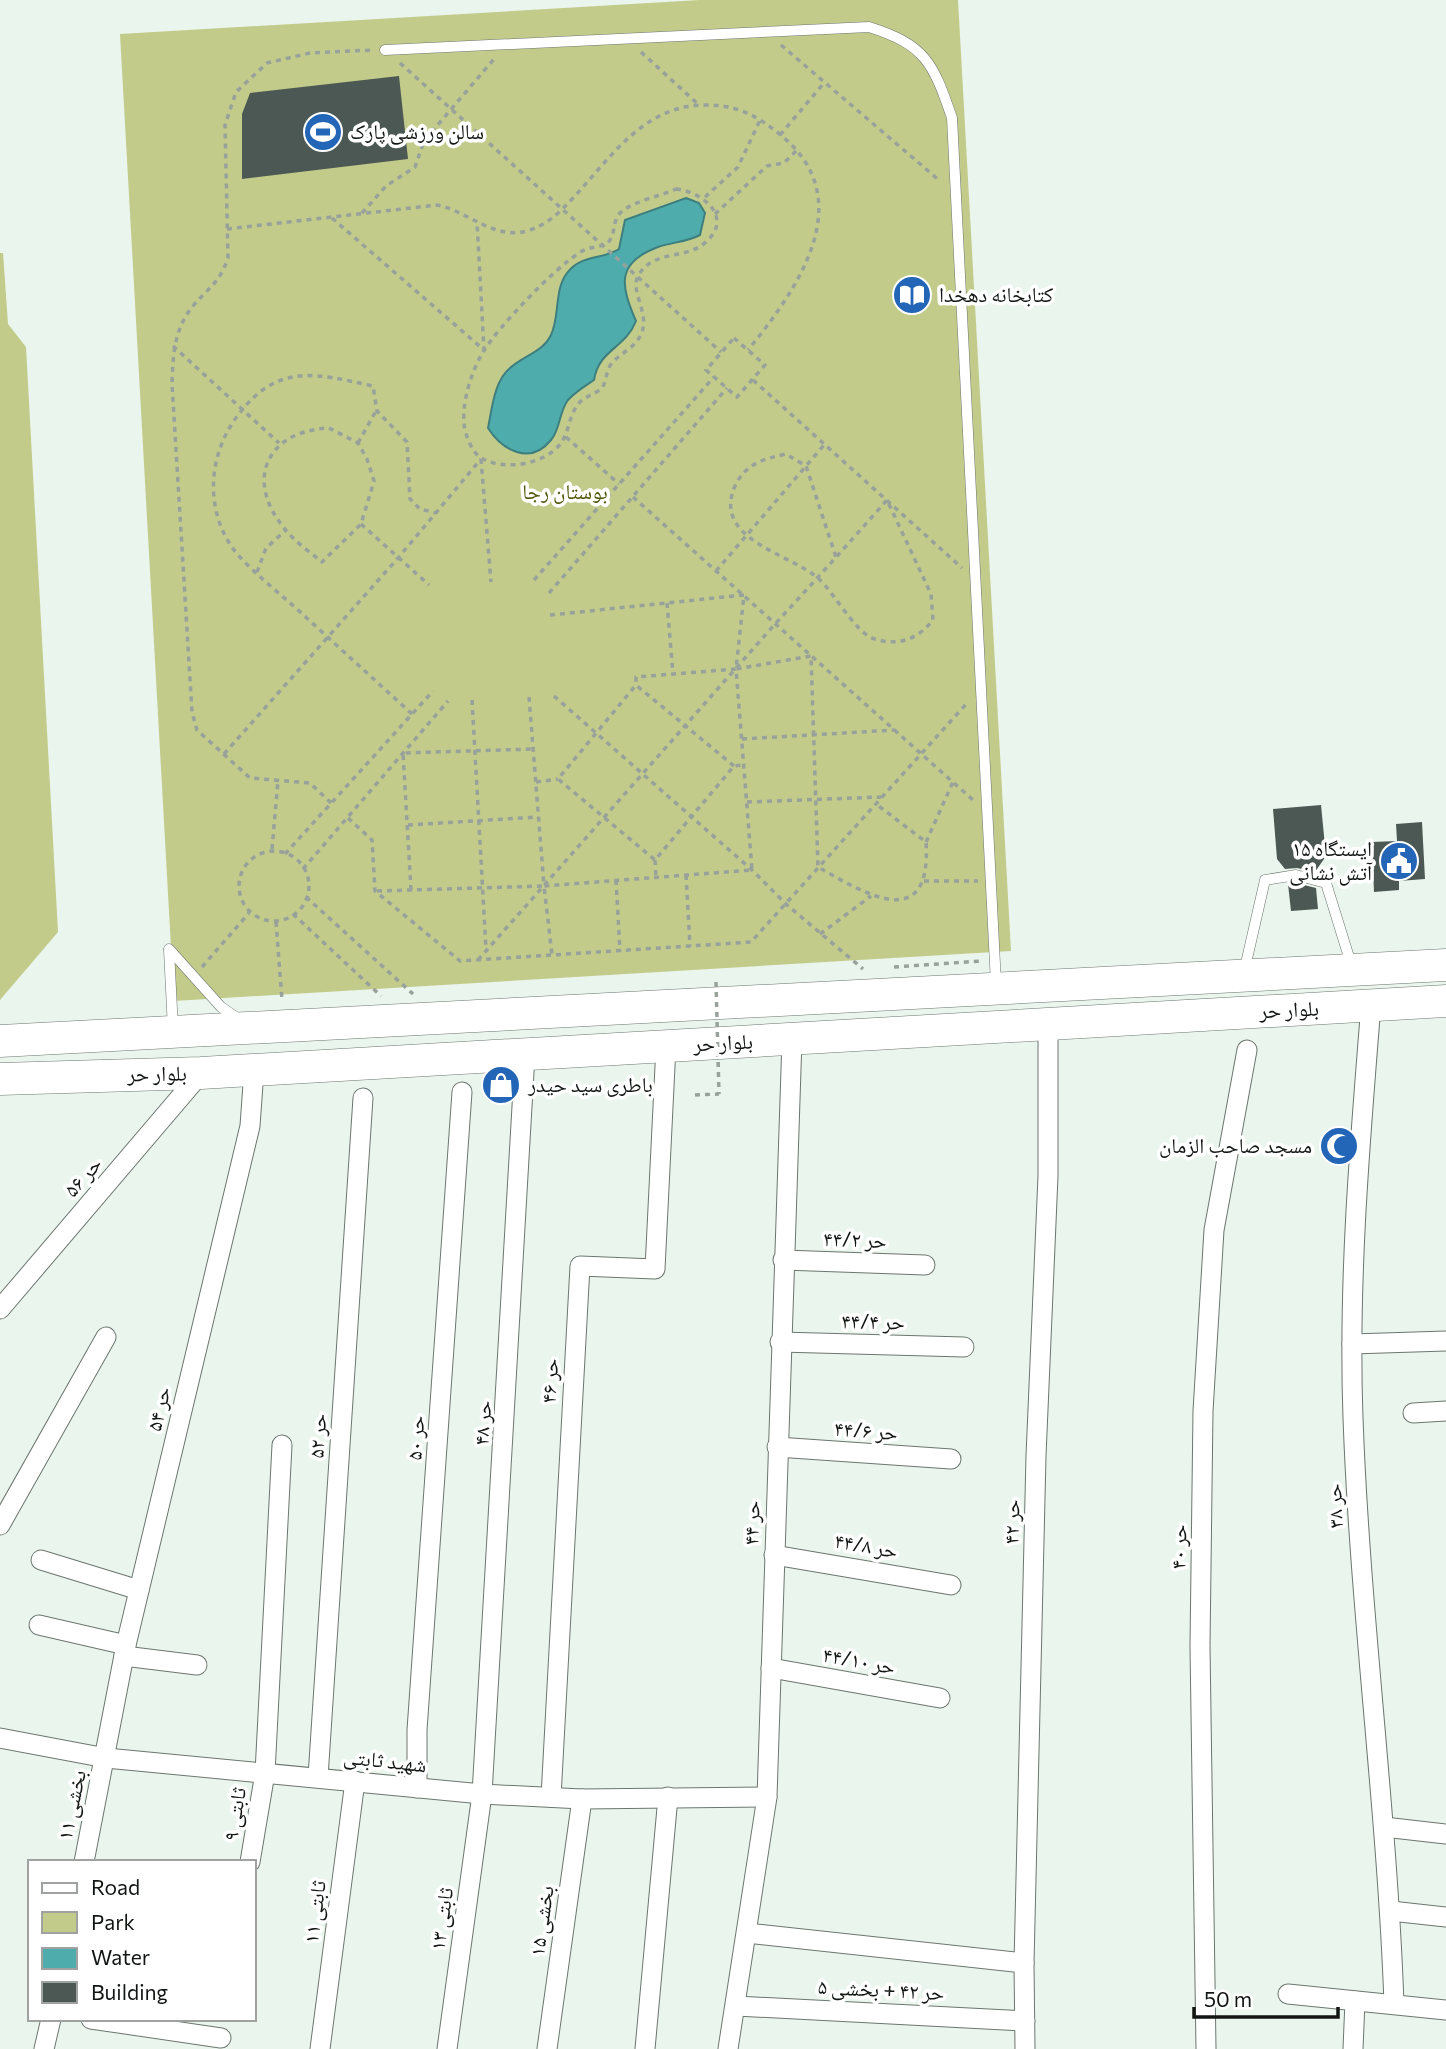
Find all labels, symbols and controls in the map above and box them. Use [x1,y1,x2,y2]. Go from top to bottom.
sports icon: سالن ورزشی پارک [302,111,344,153]
place label: سالن ورزشی پارک [350,118,484,145]
library icon: کتابخانه دهخدا [891,274,933,316]
place label: کتابخانه دهخدا [939,281,1054,307]
park label: بوستان رجا [522,478,608,504]
place label: ایستگاه ۱۵ آتش نشانی [1289,835,1373,886]
public building icon: ایستگاه ۱۵ آتش نشانی [1378,840,1420,882]
street label: بلوار حر [1257,994,1319,1023]
street label: بلوار حر [691,1027,753,1056]
street label: بلوار حر [126,1059,187,1086]
shop icon: باطری سید حیدر [480,1064,522,1106]
place label: باطری سید حیدر [527,1071,653,1097]
mosque icon: مسجد صاحب الزمان [1318,1125,1360,1167]
place label: مسجد صاحب الزمان [1159,1132,1312,1158]
street label: حر ۵۶ [58,1151,106,1201]
street label: حر ۴۴/۲ [823,1225,887,1252]
street label: حر ۴۴/۴ [841,1307,905,1334]
street label: حر ۴۶ [535,1358,562,1404]
street label: حر ۵۴ [140,1384,175,1433]
street label: حر ۴۸ [467,1400,496,1446]
street label: حر ۵۲ [302,1413,331,1459]
street label: حر ۵۰ [400,1415,429,1461]
street label: حر ۴۴/۶ [834,1415,899,1444]
street label: حر ۳۸ [1320,1483,1347,1529]
street label: حر ۴۲ [998,1499,1023,1545]
street label: حر ۴۴ [737,1500,764,1546]
street label: حر ۴۰ [1165,1524,1190,1570]
street label: حر ۴۴/۸ [833,1527,900,1562]
street label: حر ۴۴/۱۰ [821,1641,897,1678]
street label: شهید ثابتی [342,1743,428,1778]
street label: بخشی ۱۱ [51,1767,92,1842]
street label: ثابتی ۹ [217,1785,252,1843]
legend [28,1860,256,2021]
text: Road [91,1874,140,1899]
street label: ثابتی ۱۱ [297,1879,332,1945]
street label: بخشی ۱۵ [523,1884,560,1958]
street label: ثابتی ۱۳ [424,1886,459,1952]
text: Park [91,1909,135,1934]
text: Water [91,1944,150,1969]
street label: حر ۴۲ + بخشی ۵ [817,1973,945,2006]
scale bar [1194,1976,1338,2020]
text: Building [91,1979,168,2004]
text: 50 m [1204,1986,1252,2011]

